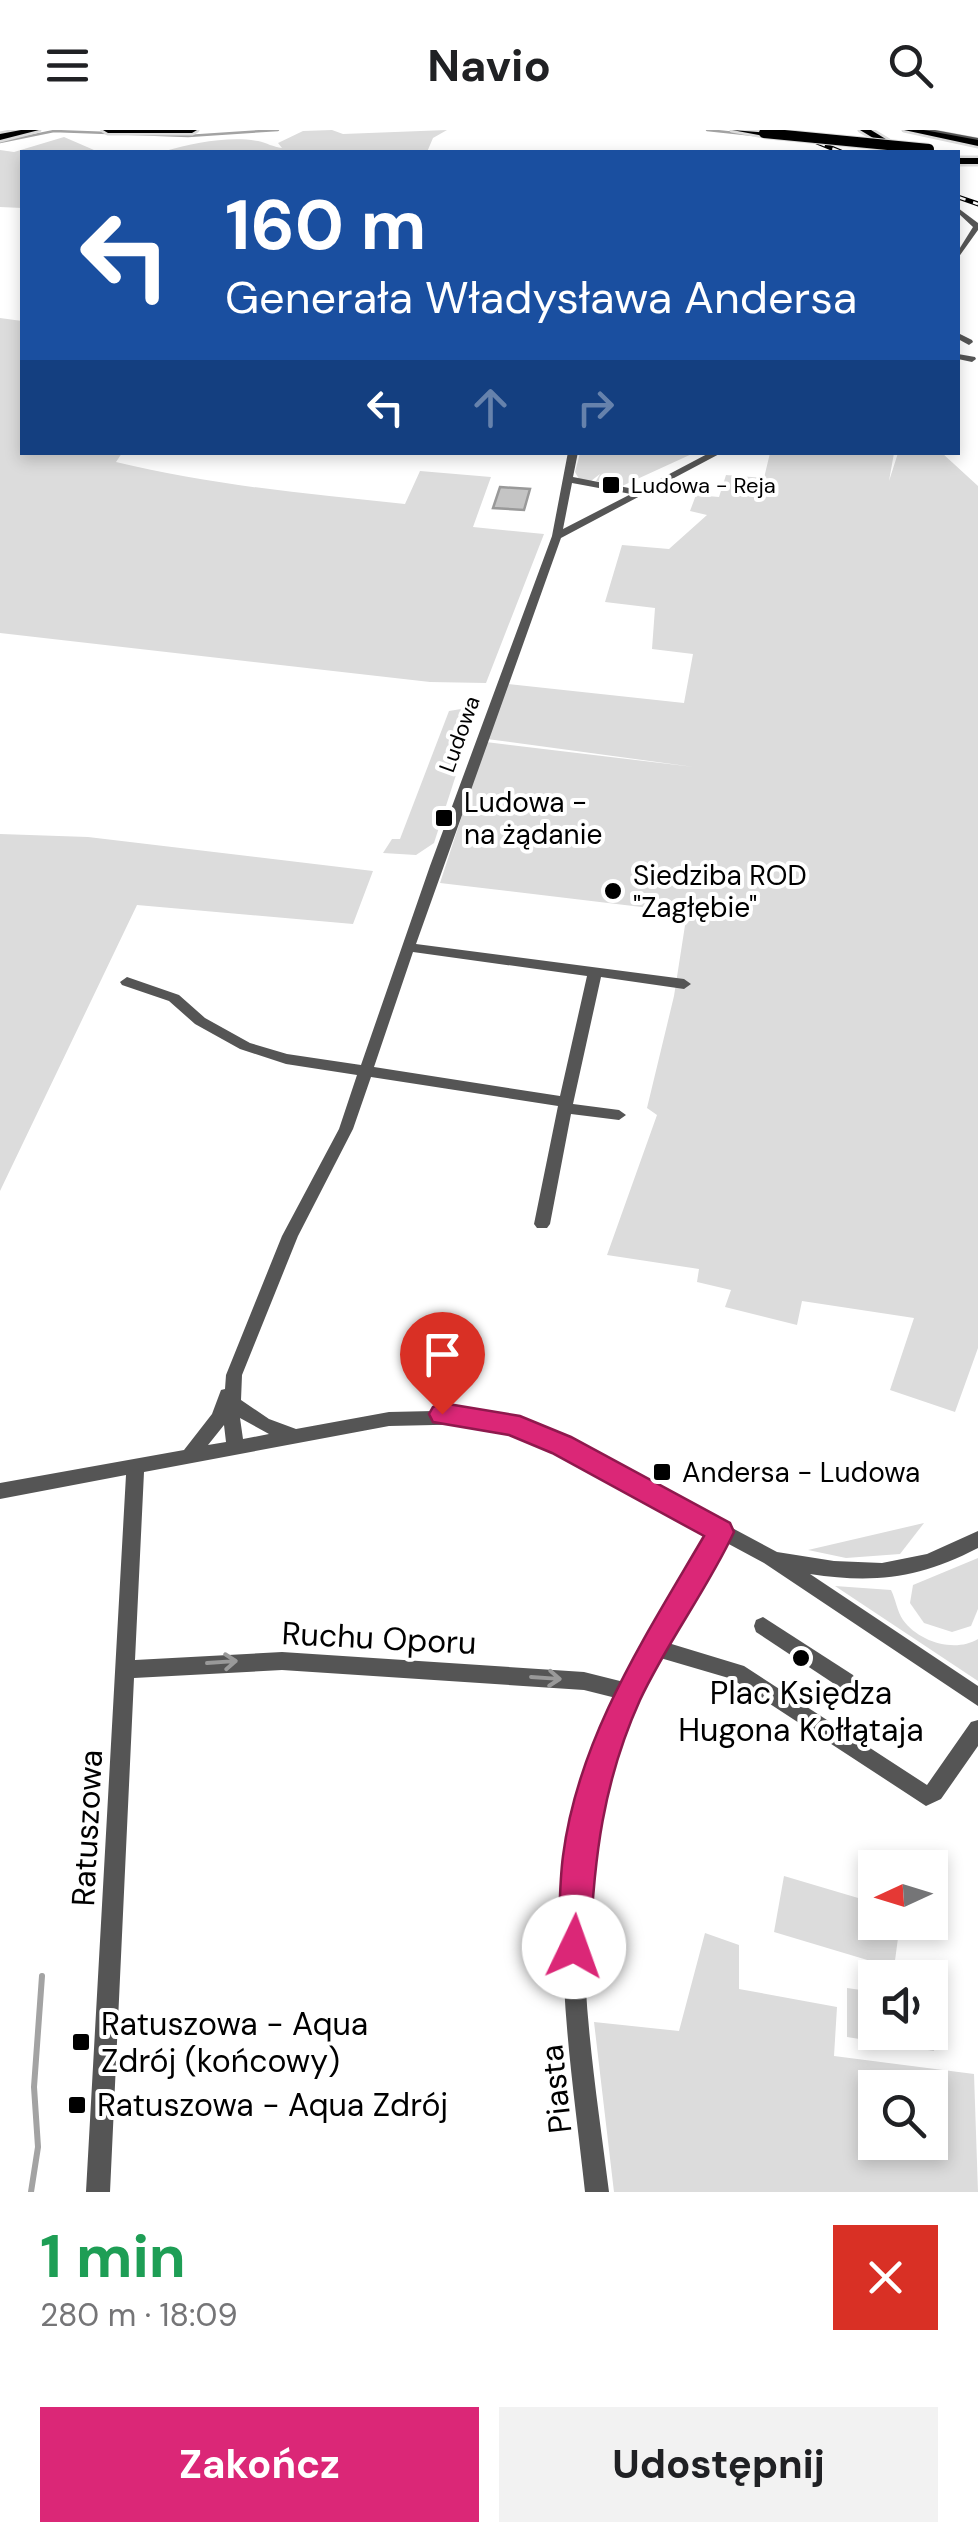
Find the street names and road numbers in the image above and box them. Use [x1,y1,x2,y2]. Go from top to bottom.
street label: Ludowa [432,692,487,776]
street label: Ruchu Oporu [281,1612,477,1664]
street label: Ratuszowa [62,1749,112,1907]
street label: Piasta [530,2043,582,2135]

